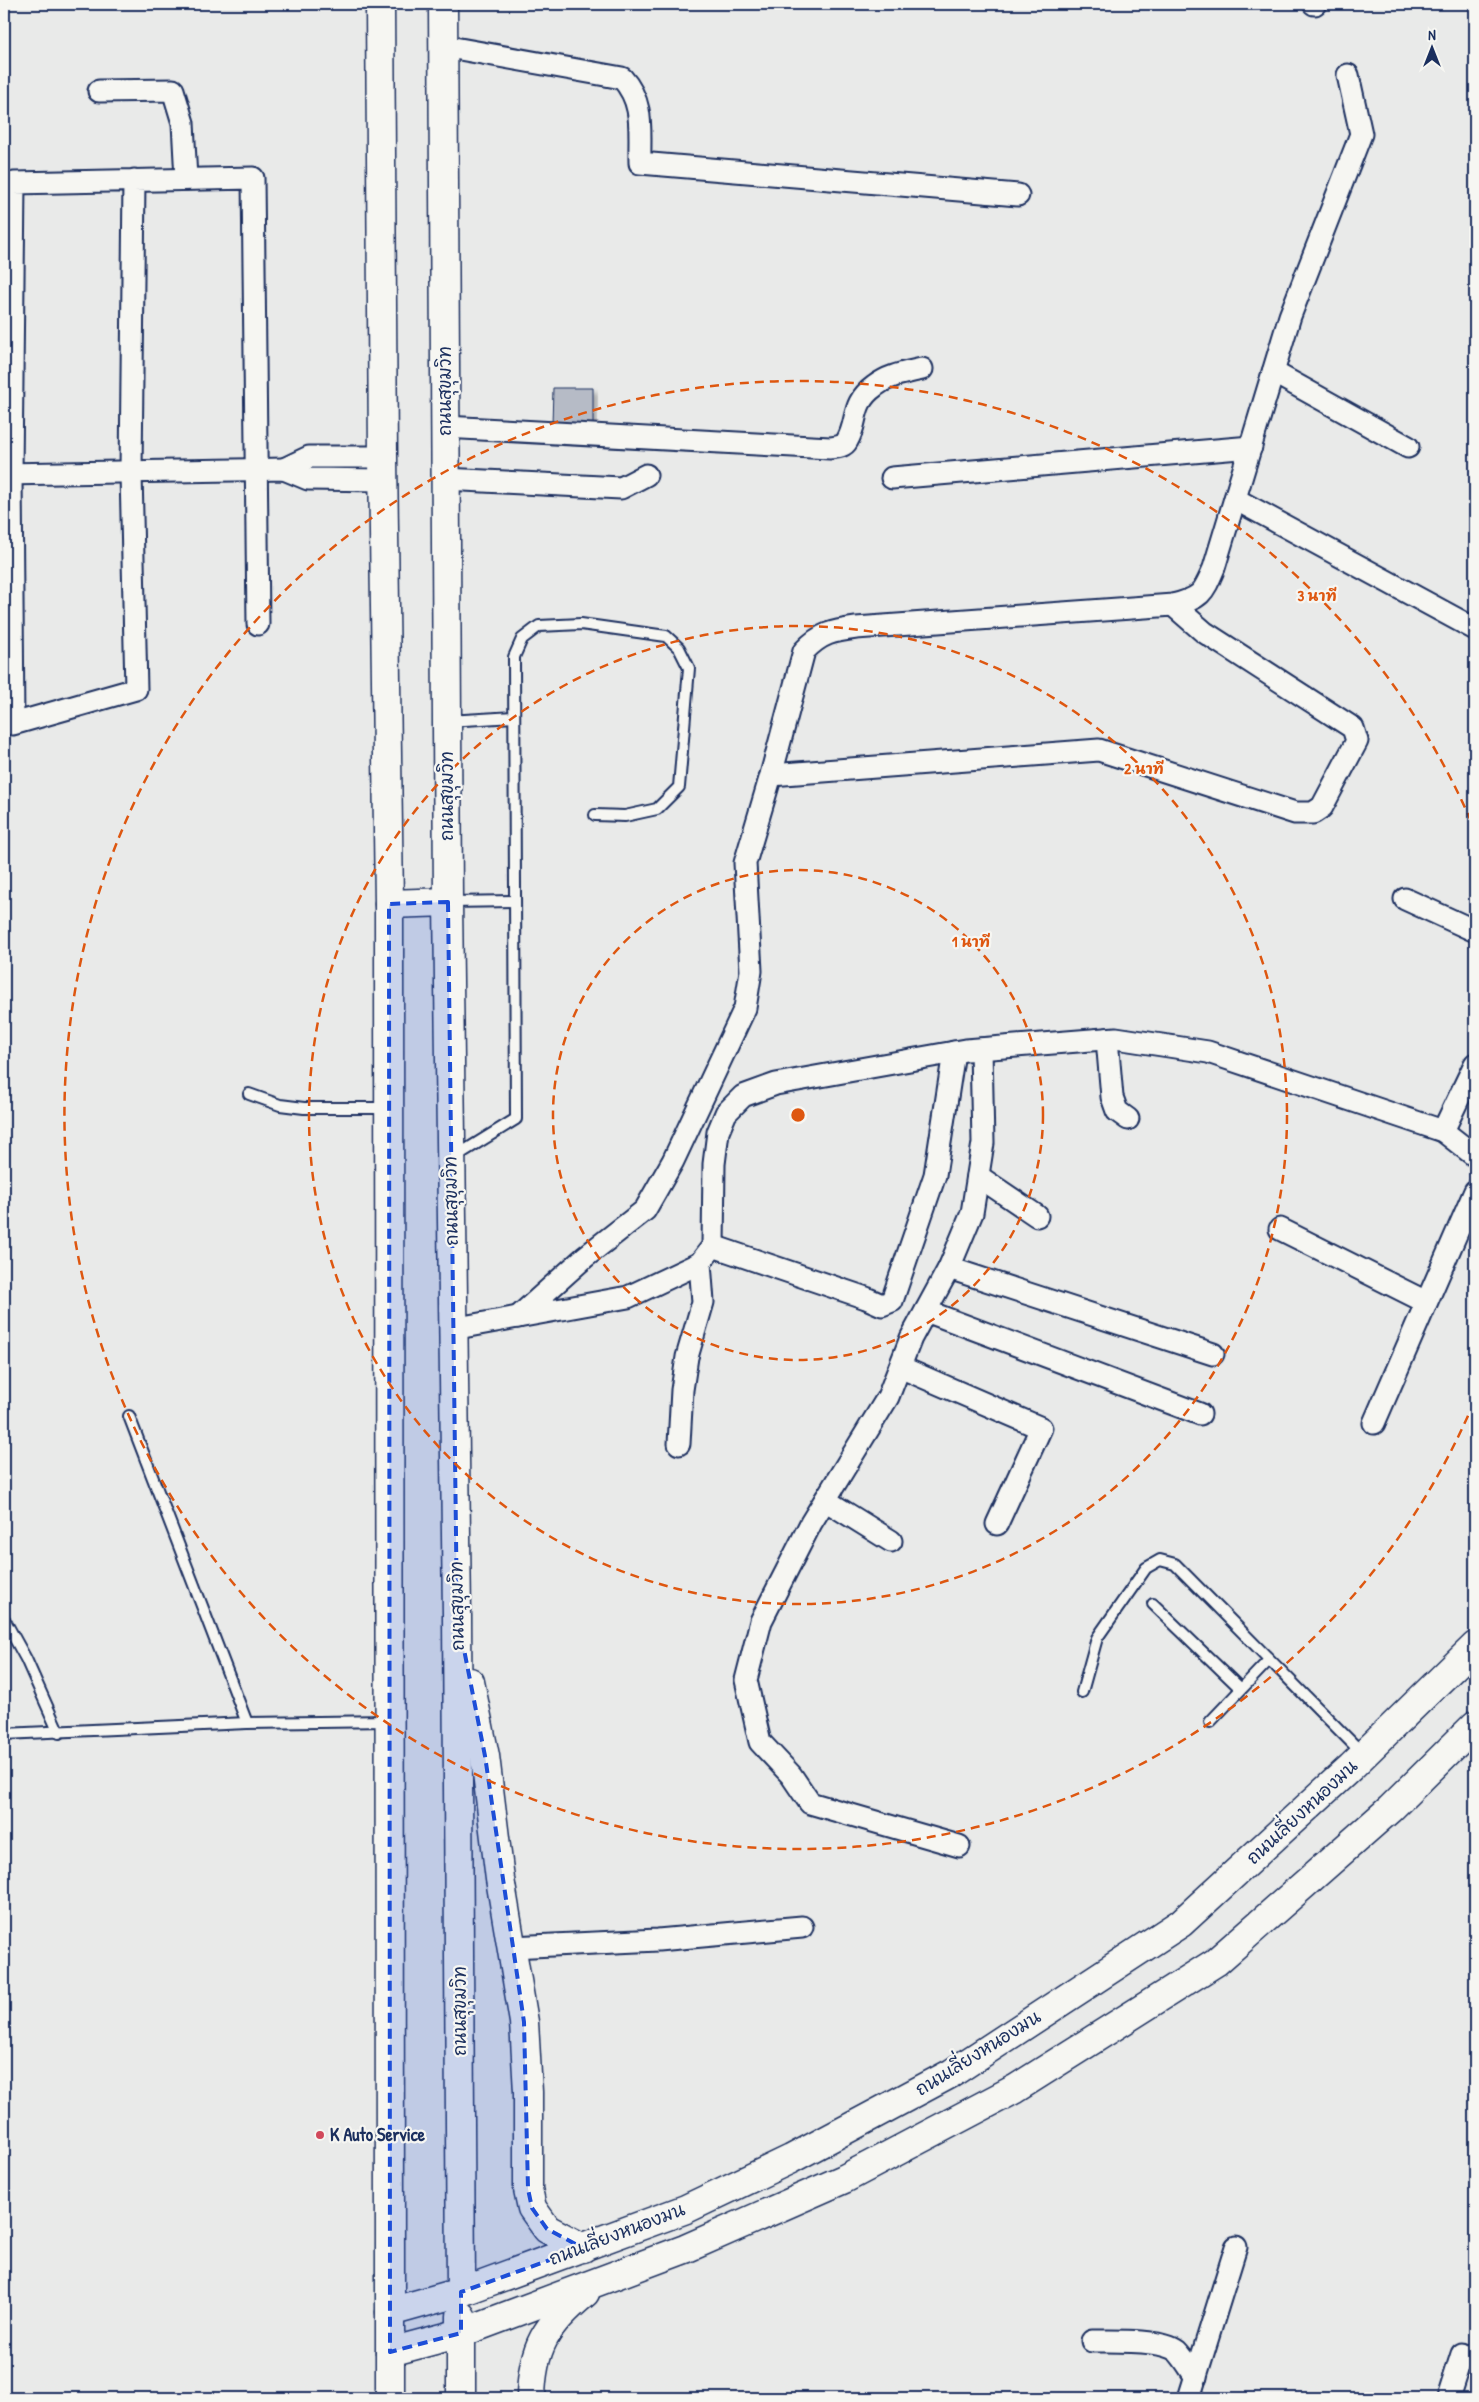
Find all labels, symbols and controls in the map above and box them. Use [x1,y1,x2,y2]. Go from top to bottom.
north arrow [1406,22,1456,72]
text: N [1428,25,1436,44]
street label: ถนนสุขุมวิท [432,346,459,436]
text: 3 นาที [1297,585,1337,606]
street label: ถนนสุขุมวิท [434,751,461,841]
text: 2 นาที [1124,758,1164,779]
text: 1 นาที [952,931,990,952]
centre of rings [789,1106,807,1124]
street label: ถนนสุขุมวิท [437,1156,466,1246]
street label: ถนนสุขุมวิท [443,1561,472,1651]
street label: ถนนเลี่ยงหนองมน [1237,1750,1363,1870]
street label: ถนนสุขุมวิท [447,1966,474,2056]
street label: ถนนเลี่ยงหนองมน [908,2000,1045,2101]
place label: K Auto Service [330,2122,426,2147]
marker: K Auto Service [314,2129,326,2141]
street label: ถนนเลี่ยงหนองมน [544,2191,689,2271]

